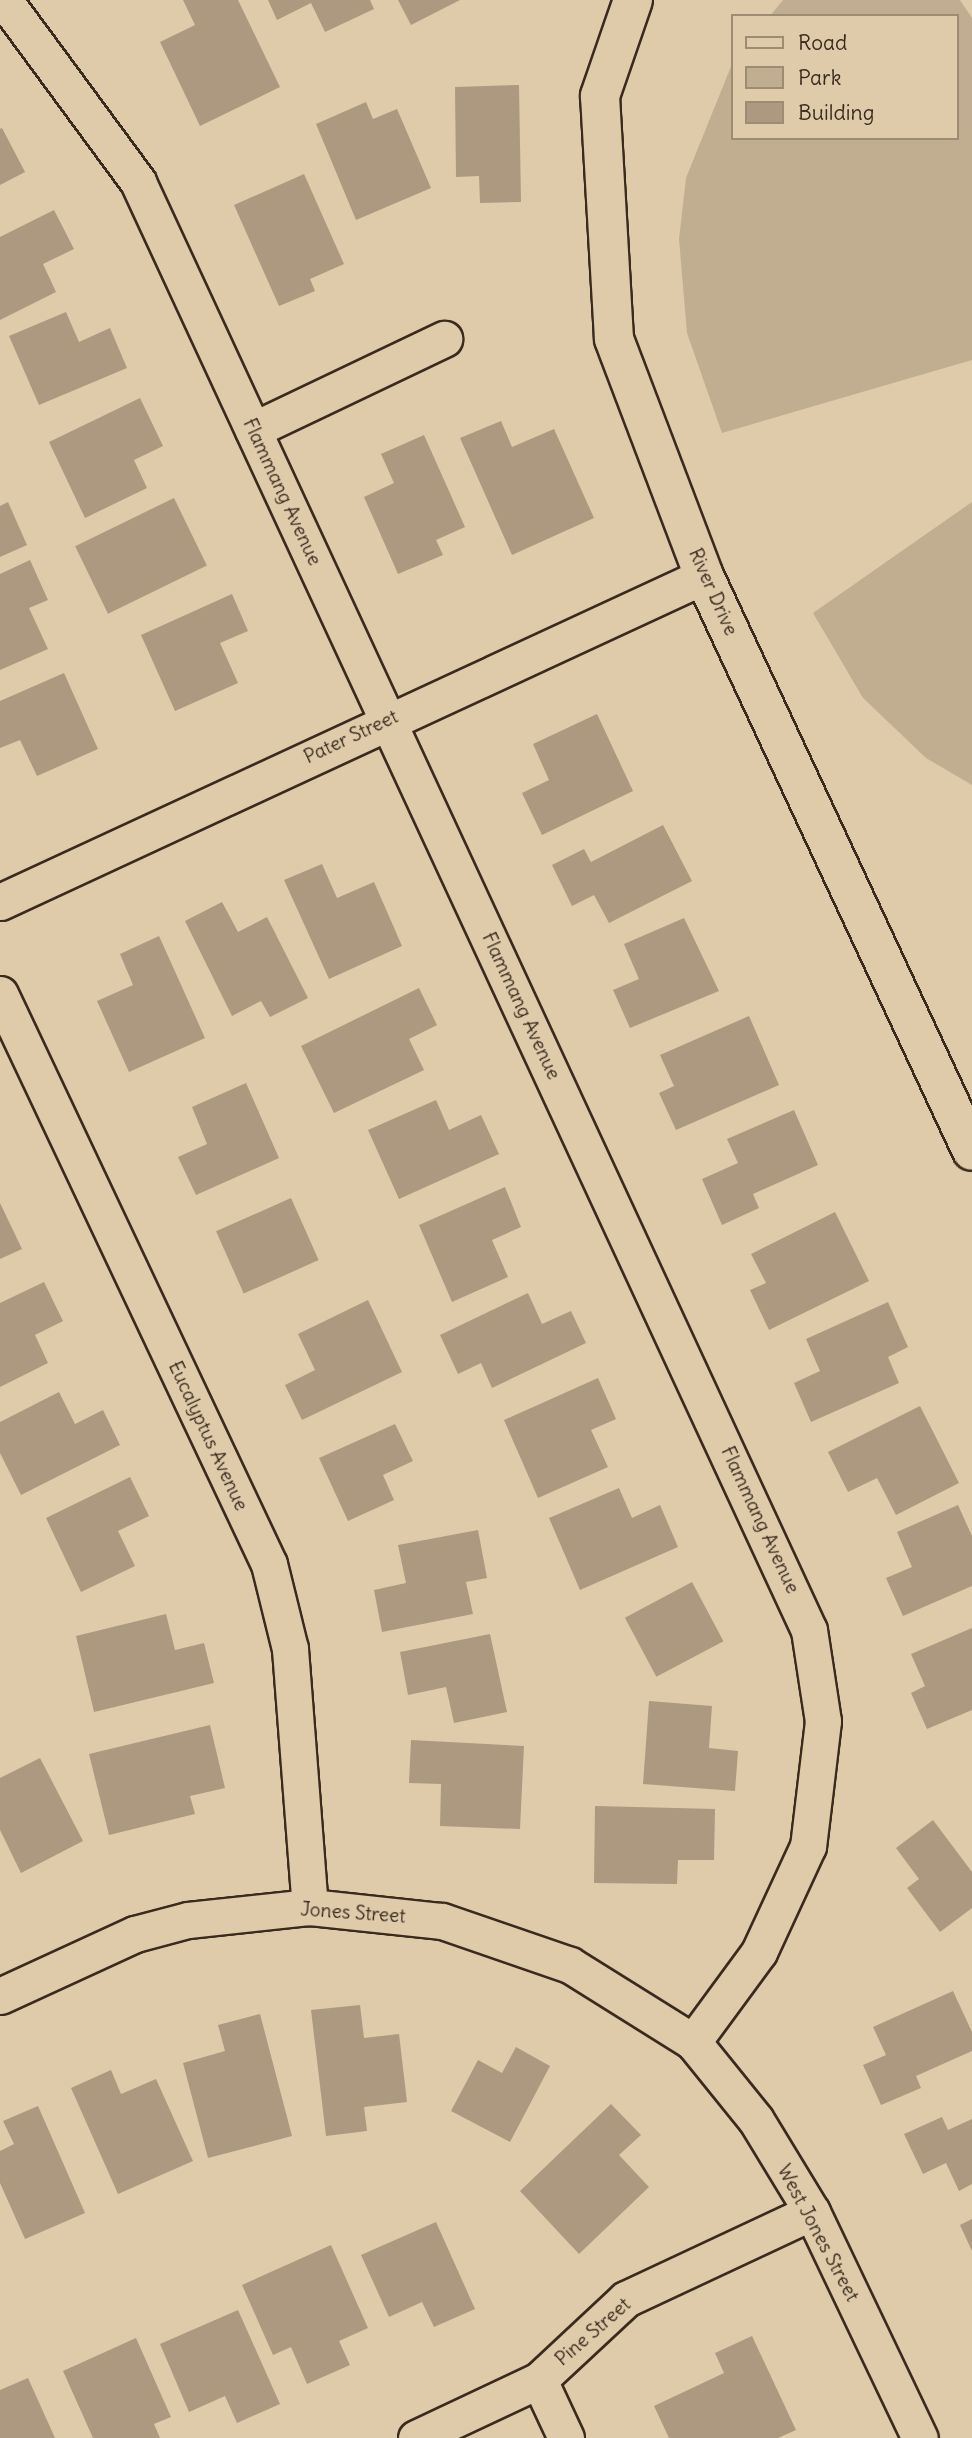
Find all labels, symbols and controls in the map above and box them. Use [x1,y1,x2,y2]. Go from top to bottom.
legend [730,14,958,140]
text: Road [798,29,847,56]
text: Park [798,64,841,91]
text: Building [798,99,874,126]
street label: Flammang Avenue [238,415,326,569]
street label: River Drive [684,545,742,639]
street label: Pater Street [300,705,402,769]
street label: Flammang Avenue [477,929,565,1083]
street label: Eucalyptus Avenue [163,1358,253,1514]
street label: Flammang Avenue [716,1443,804,1597]
street label: Jones Street [300,1898,406,1928]
street label: West Jones Street [772,2161,864,2305]
street label: Pine Street [551,2293,635,2371]

